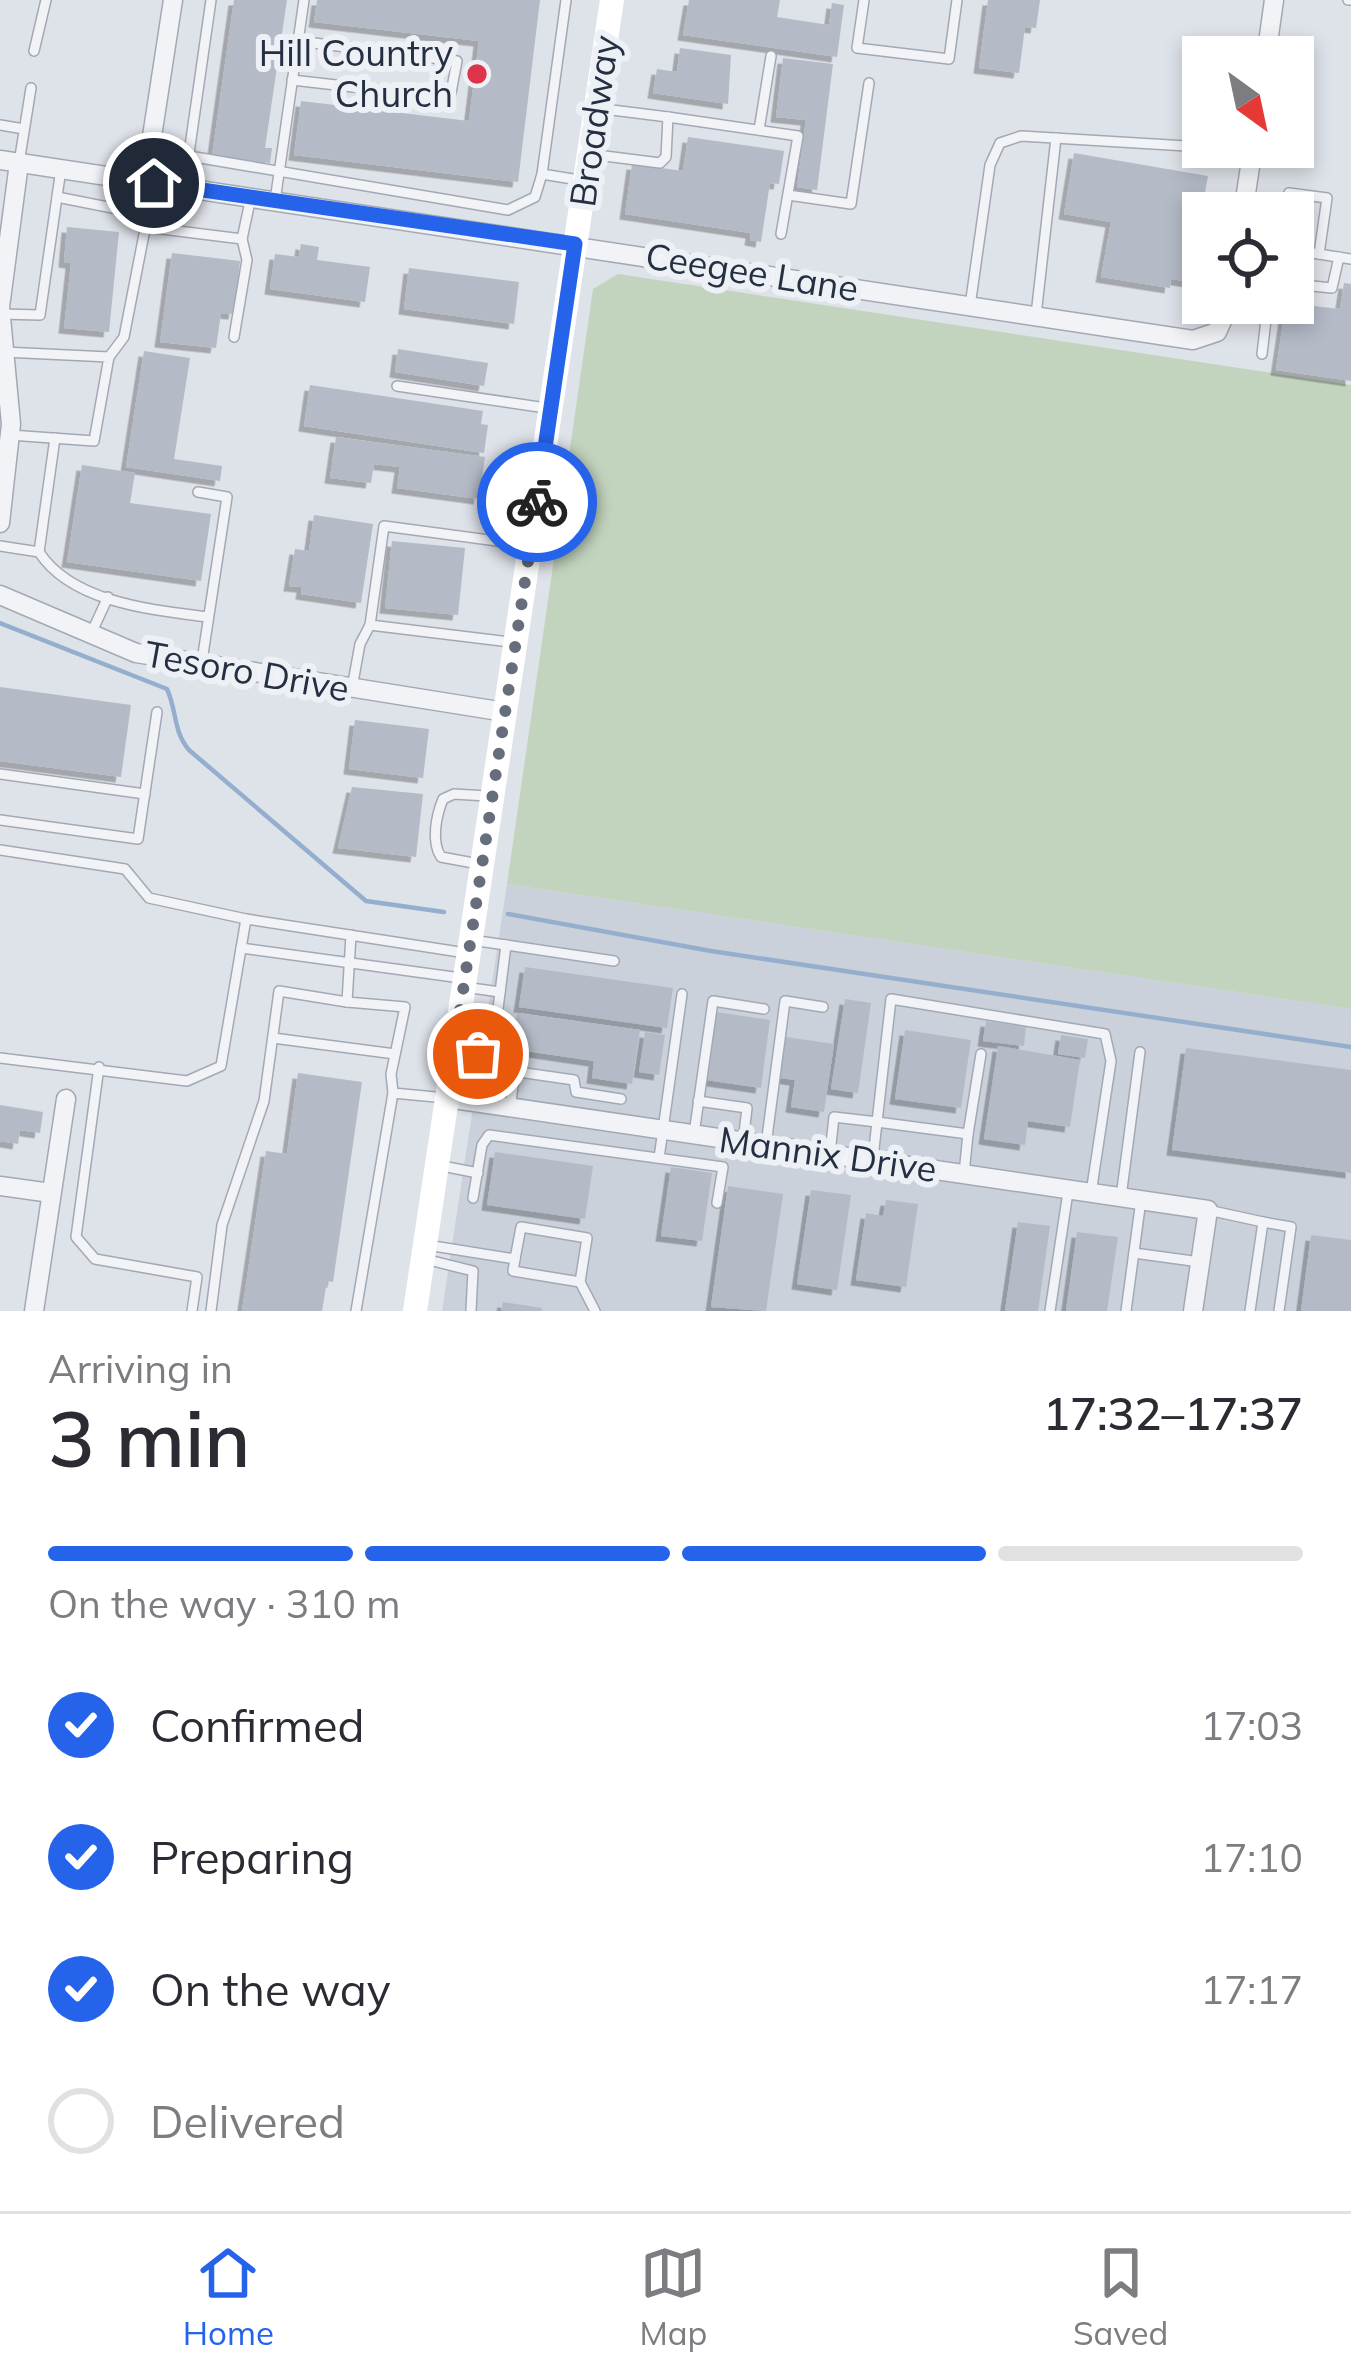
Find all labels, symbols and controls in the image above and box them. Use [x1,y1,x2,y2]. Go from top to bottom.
place label: Hill Country Church [259,30,453,116]
street label: Broadway [559,32,628,209]
north arrow [1182,36,1314,168]
map controls [1182,36,1314,324]
marker: Hill Country Church [464,61,490,87]
pin [103,132,205,234]
icon: home [121,150,187,216]
button: locate [1182,192,1314,324]
street label: Ceegee Lane [643,232,862,311]
courier [477,442,597,562]
icon: bike [504,469,570,535]
street label: Tesoro Drive [141,630,353,711]
pin [427,1003,529,1105]
icon: bag [445,1021,511,1087]
street label: Mannix Drive [717,1116,940,1191]
text: Arriving in [48,1344,233,1393]
text: 17:32–17:37 [1043,1385,1303,1441]
text: 3 min [48,1389,251,1487]
text: On the way · 310 m [48,1579,400,1628]
icon: check [48,1692,114,1758]
text: Confirmed [150,1697,364,1753]
text: 17:03 [1201,1701,1303,1750]
icon: check [48,1824,114,1890]
text: Preparing [150,1829,354,1885]
text: 17:10 [1201,1833,1303,1882]
icon: check [48,1956,114,2022]
text: On the way [150,1961,391,2017]
text: 17:17 [1201,1965,1303,2014]
text: Delivered [150,2093,345,2149]
tab: Home [183,2240,274,2353]
tab: Map [639,2240,707,2353]
tab: Saved [1073,2240,1168,2353]

